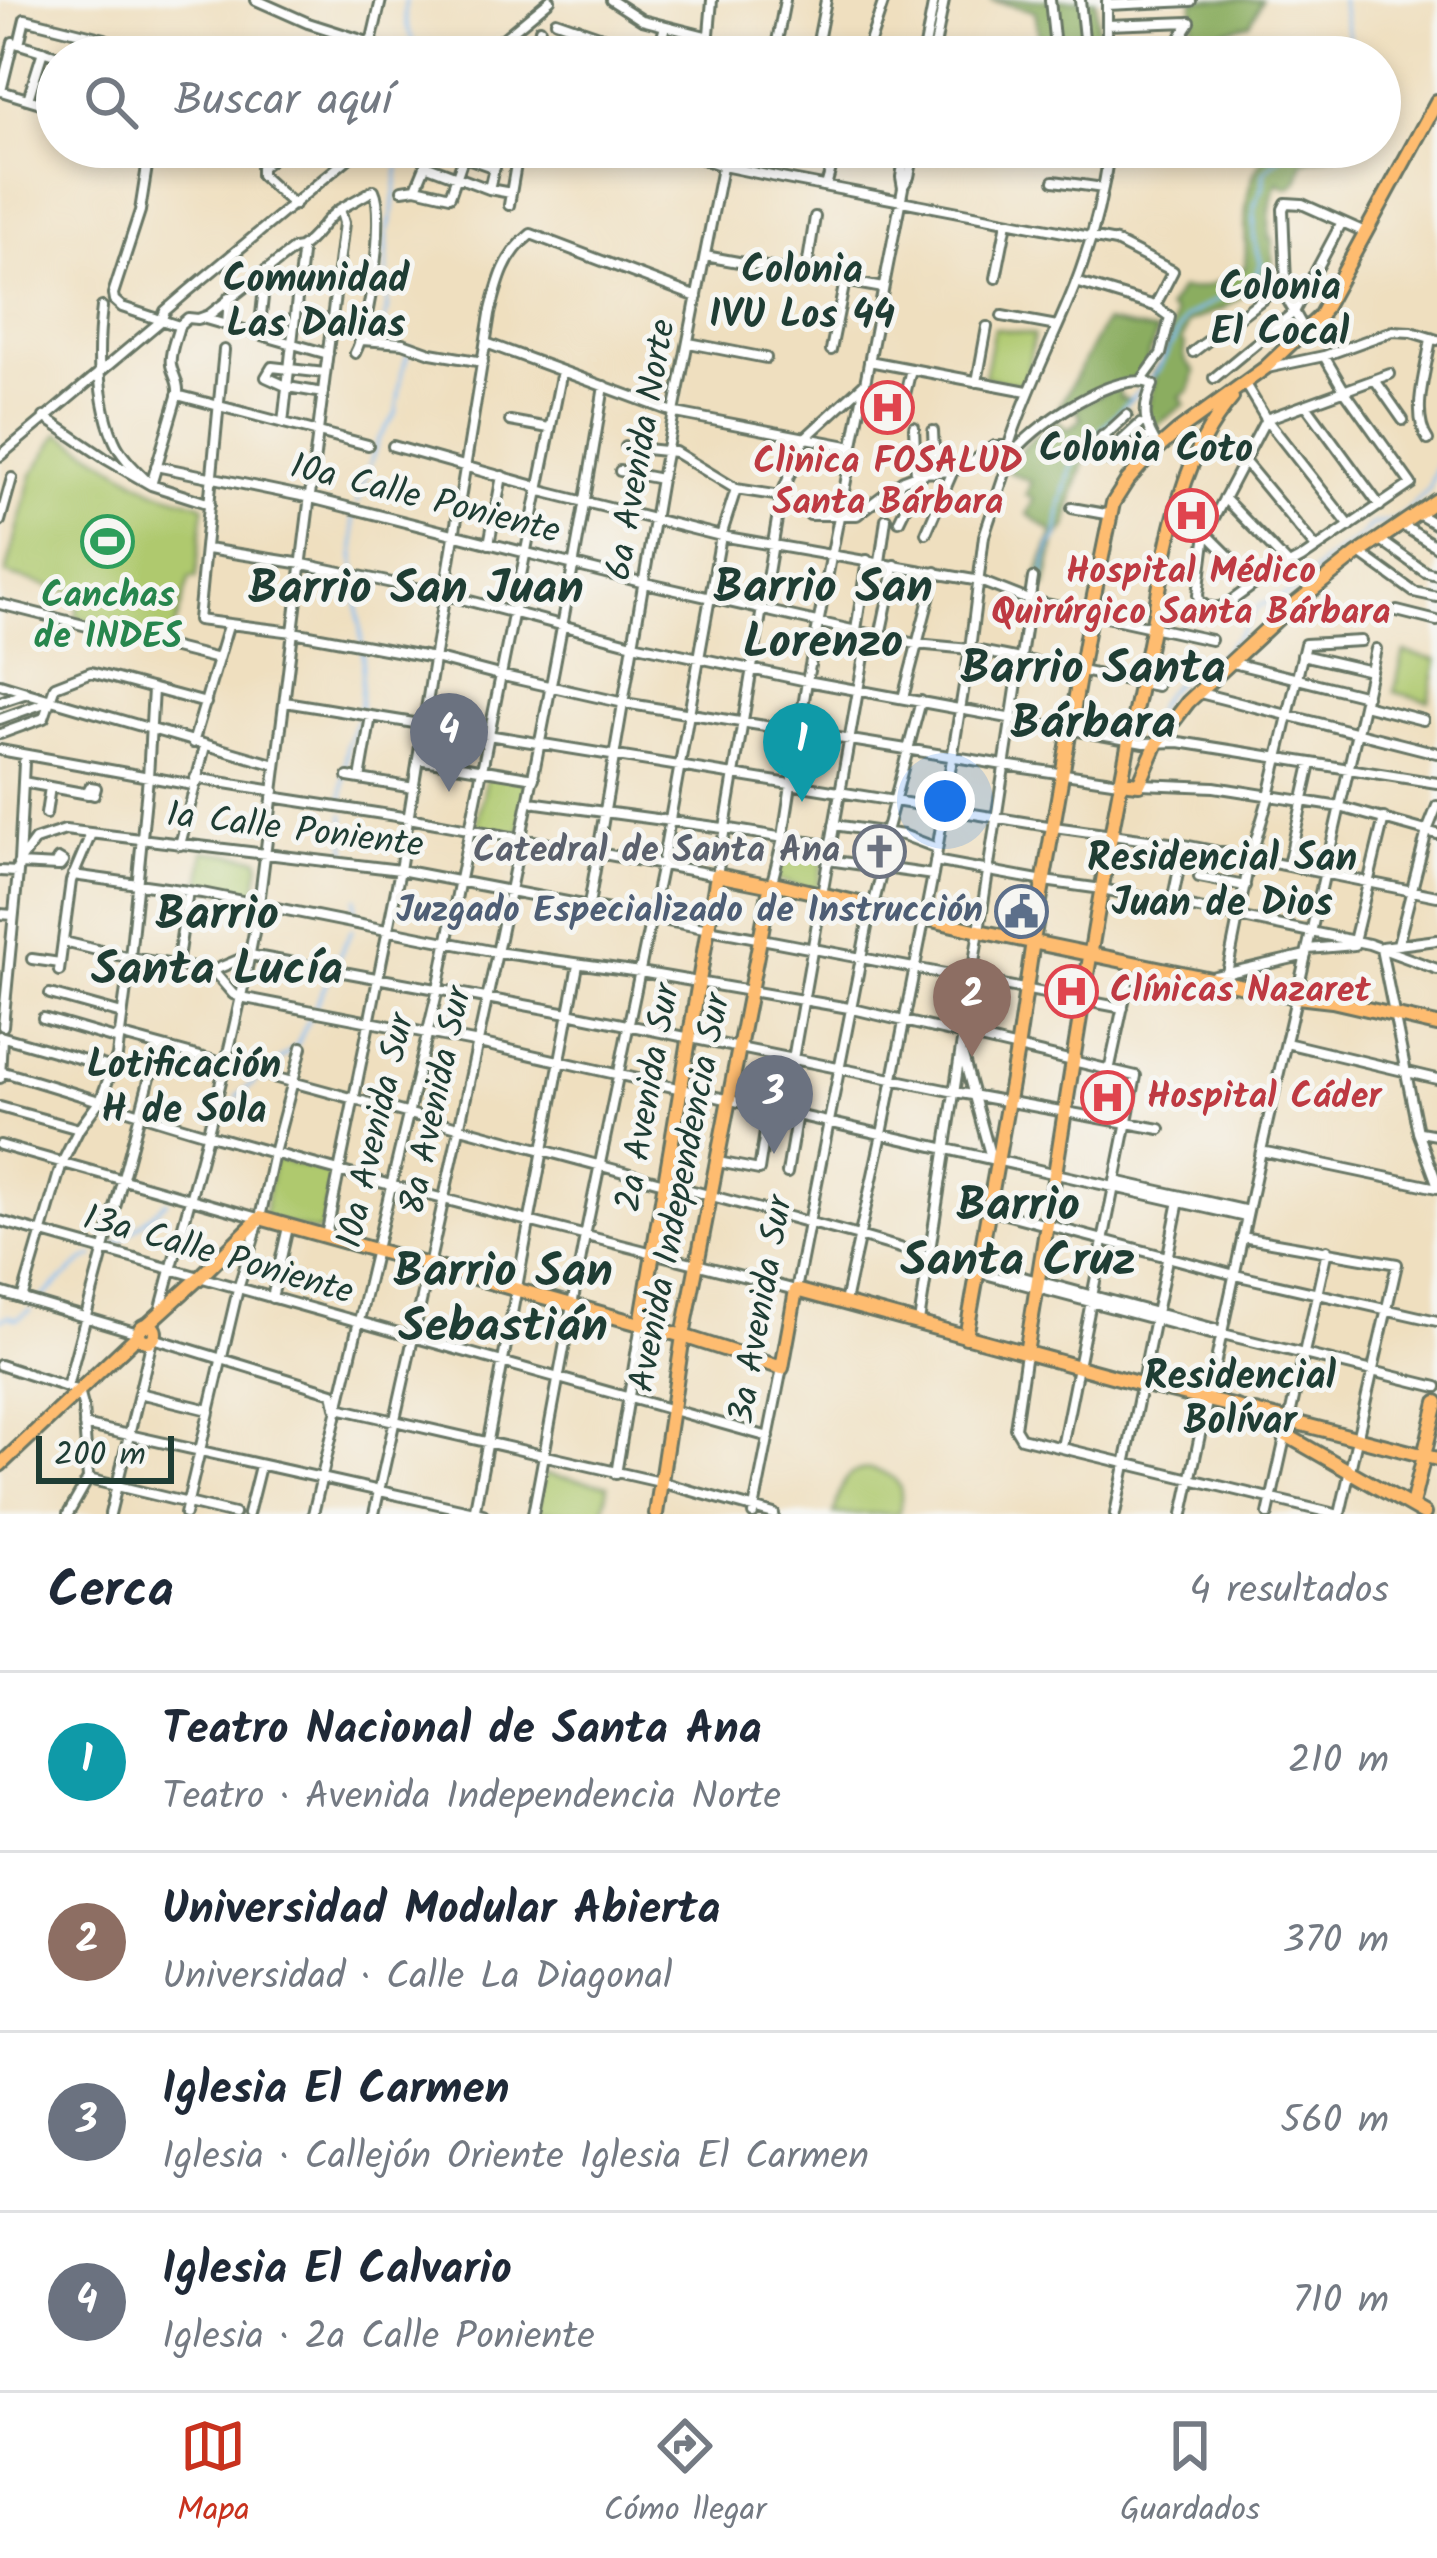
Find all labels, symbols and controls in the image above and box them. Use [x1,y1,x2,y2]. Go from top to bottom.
search box [36,36,1401,168]
text: Buscar aquí [174,66,392,138]
icon: search [78,69,144,135]
district label: Colonia IVU Los 44 [709,241,895,348]
district label: Comunidad Las Dalias [223,250,410,357]
district label: Colonia El Cocal [1211,258,1350,365]
street label: 6a Avenida Norte [591,315,693,585]
hospital icon: Clinica FOSALUD Santa Bárbara [860,379,916,435]
district label: Colonia Coto [1039,420,1253,482]
place label: Clinica FOSALUD Santa Bárbara [753,434,1023,532]
street label: 10a Calle Poniente [284,439,566,561]
hospital icon: Hospital Médico Quirúrgico Santa Bárbara [1163,488,1219,544]
sports icon: Canchas de INDES [80,513,136,569]
place label: Hospital Médico Quirúrgico Santa Bárbara [991,544,1391,642]
district label: Barrio San Lorenzo [713,551,933,682]
district label: Barrio San Juan [248,552,584,628]
place label: Canchas de INDES [34,568,182,666]
district label: Barrio Santa Bárbara [960,632,1226,763]
pin: 4 [410,693,488,792]
pin: 1 [763,703,841,802]
your location [915,771,975,831]
street label: 1a Calle Poniente [163,787,427,875]
place label: Catedral de Santa Ana [473,823,840,880]
church icon: Catedral de Santa Ana [851,823,907,879]
district label: Residencial San Juan de Dios [1087,829,1357,936]
district label: Barrio Santa Lucía [91,878,343,1009]
place label: Juzgado Especializado de Instrucción [396,883,983,940]
public building icon: Juzgado Especializado de Instrucción [994,883,1050,939]
pin: 2 [933,958,1011,1057]
hospital icon: Clínicas Nazaret [1043,963,1099,1019]
place label: Clínicas Nazaret [1110,963,1371,1020]
street label: 2a Avenida Sur [601,977,697,1217]
street label: 8a Avenida Sur [385,980,489,1220]
street label: Avenida Independencia Sur [614,987,748,1397]
street label: 10a Avenida Sur [322,1006,432,1254]
district label: Lotificación H de Sola [87,1036,281,1143]
pin: 3 [735,1055,813,1154]
hospital icon: Hospital Cáder [1080,1069,1136,1125]
place label: Hospital Cáder [1147,1069,1383,1126]
district label: Barrio Santa Cruz [900,1169,1136,1300]
street label: 3a Avenida Sur [714,1189,810,1428]
street label: 13a Calle Poniente [76,1190,360,1322]
district label: Barrio San Sebastián [393,1235,613,1366]
district label: Residencial Bolívar [1144,1347,1337,1454]
scale bar [36,1430,174,1483]
text: 200 m [54,1430,146,1483]
text: Cerca [48,1552,174,1633]
text: 4 resultados [1189,1561,1389,1623]
text: Teatro Nacional de Santa Ana [162,1695,762,1767]
text: 1 [81,1731,93,1793]
text: 210 m [1288,1731,1389,1793]
text: Teatro · Avenida Independencia Norte [162,1767,781,1829]
text: Universidad Modular Abierta [162,1875,720,1947]
text: 2 [76,1911,98,1973]
text: 370 m [1283,1911,1389,1973]
text: Universidad · Calle La Diagonal [162,1947,673,2009]
text: Iglesia El Carmen [162,2055,509,2127]
text: 3 [76,2091,98,2153]
text: 560 m [1280,2091,1389,2153]
text: Iglesia · Callejón Oriente Iglesia El Carmen [162,2127,869,2189]
text: Iglesia El Calvario [162,2235,512,2307]
text: 4 [76,2271,98,2333]
text: 710 m [1293,2271,1389,2333]
text: Iglesia · 2a Calle Poniente [162,2307,595,2369]
tab: Mapa [177,2413,250,2538]
tab: Cómo llegar [604,2413,766,2538]
tab: Guardados [1120,2413,1260,2538]

